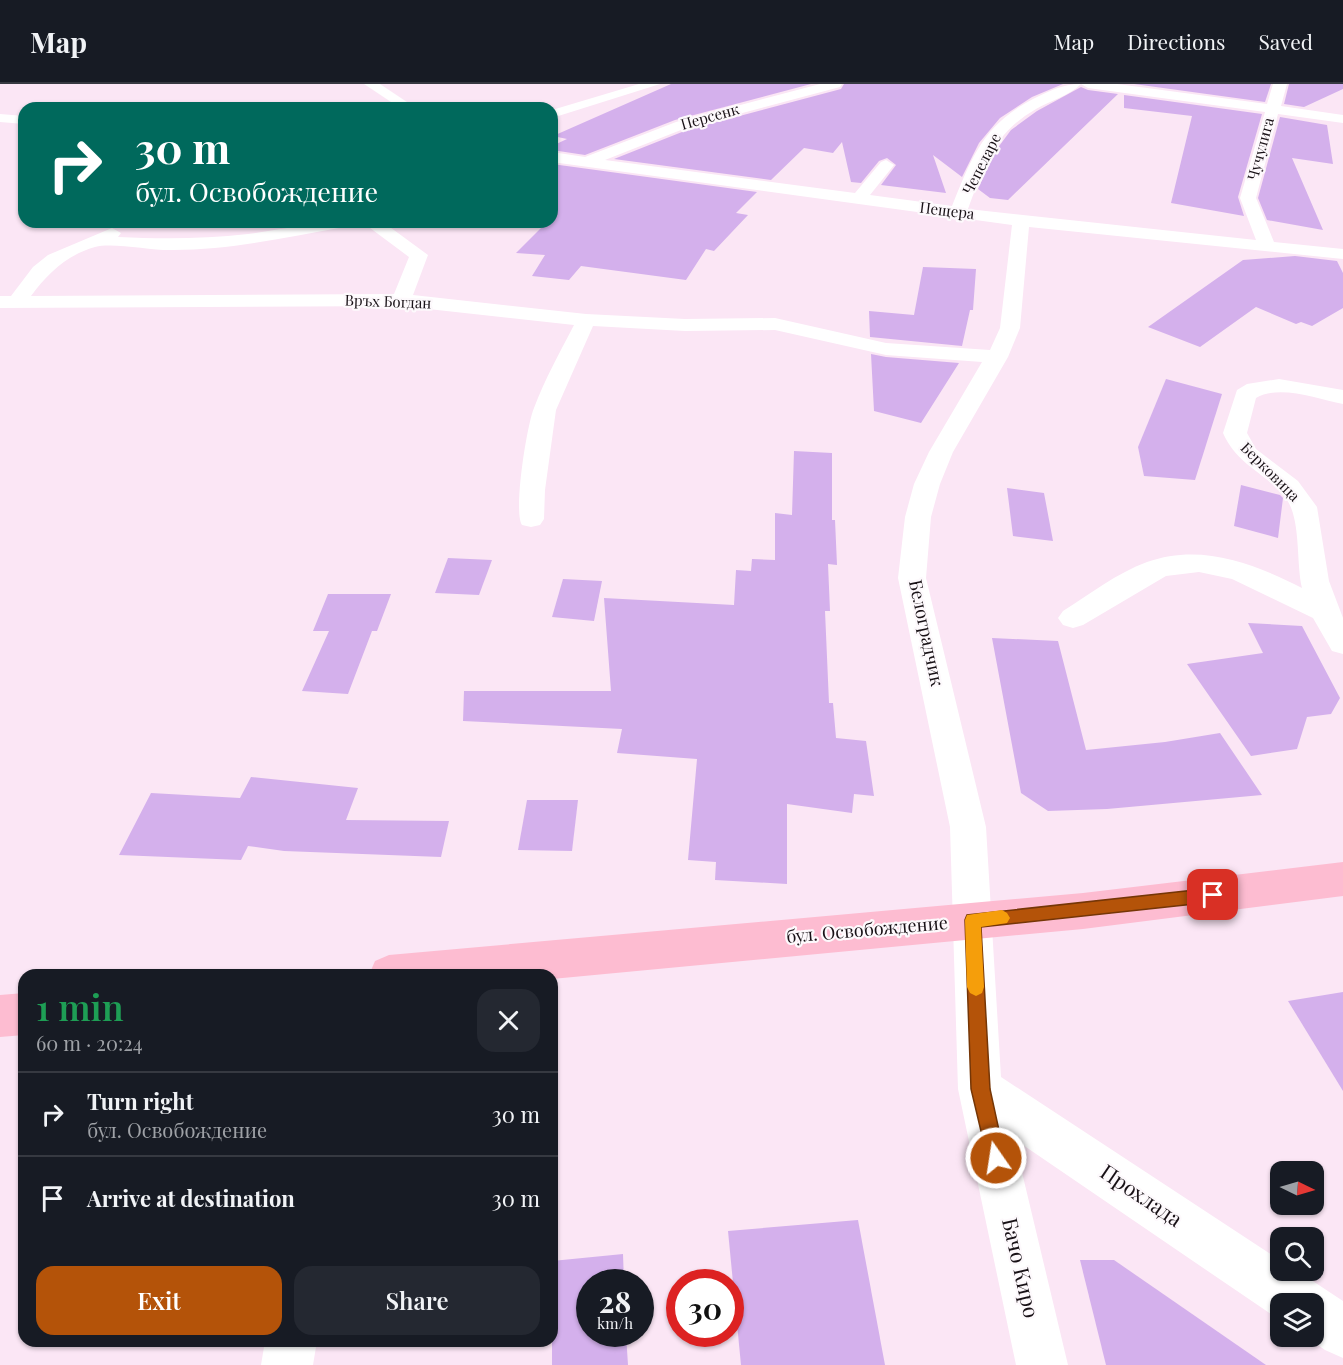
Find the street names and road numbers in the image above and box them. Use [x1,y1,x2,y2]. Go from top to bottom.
street label: Персенк [678,98,742,134]
street label: Чучулига [1242,115,1278,182]
street label: Чепеларе [957,130,1005,197]
street label: Пещера [919,197,976,223]
street label: Връх Богдан [344,289,432,313]
street label: Берковица [1237,437,1305,506]
street label: Белоградчик [904,577,950,688]
street label: бул. Освобождение [785,910,949,948]
street label: Прохлада [1096,1157,1189,1232]
street label: Бачо Киро [997,1215,1047,1320]

